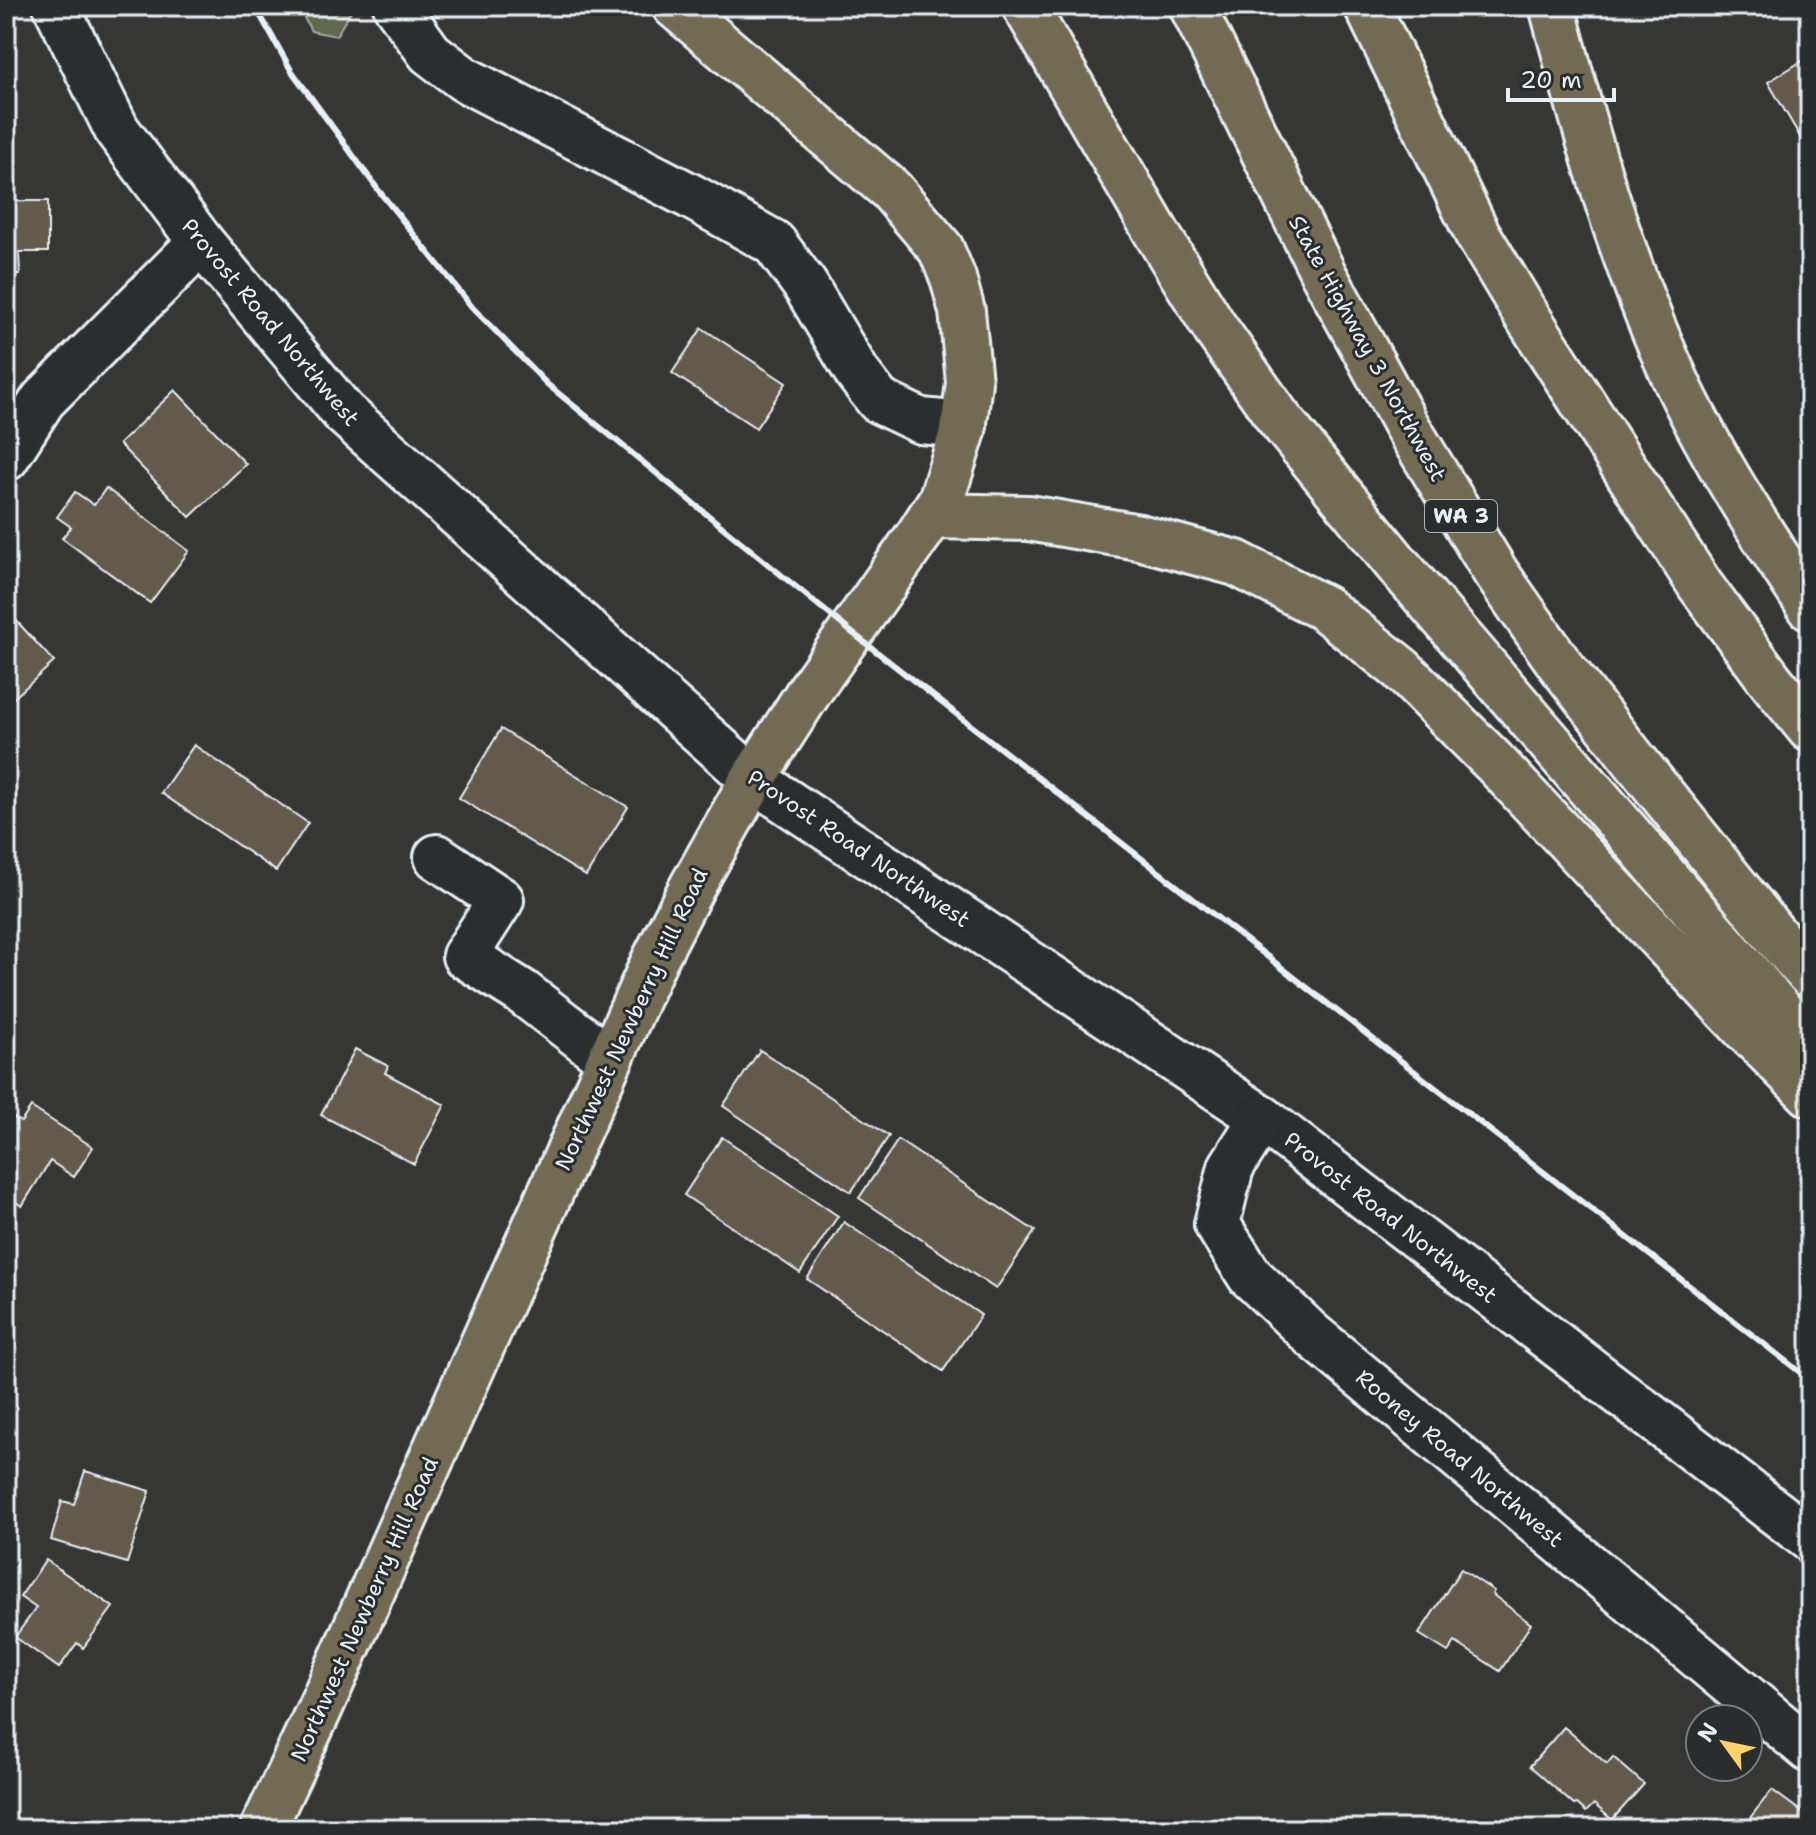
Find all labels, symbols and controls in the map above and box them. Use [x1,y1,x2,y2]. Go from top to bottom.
scale bar [1508,52,1614,102]
text: 20 m [1520,64,1582,96]
street label: State Highway 3 Northwest [1282,210,1453,486]
street label: Provost Road Northwest [175,212,366,432]
road number: WA 3 [1425,500,1497,532]
street label: Provost Road Northwest [742,763,976,934]
street label: Northwest Newberry Hill Road [548,863,714,1175]
street label: Provost Road Northwest [1278,1125,1503,1310]
street label: Rooney Road Northwest [1350,1363,1570,1554]
street label: Northwest Newberry Hill Road [284,1452,445,1766]
north arrow [1684,1703,1764,1783]
text: N [1691,1717,1725,1748]

